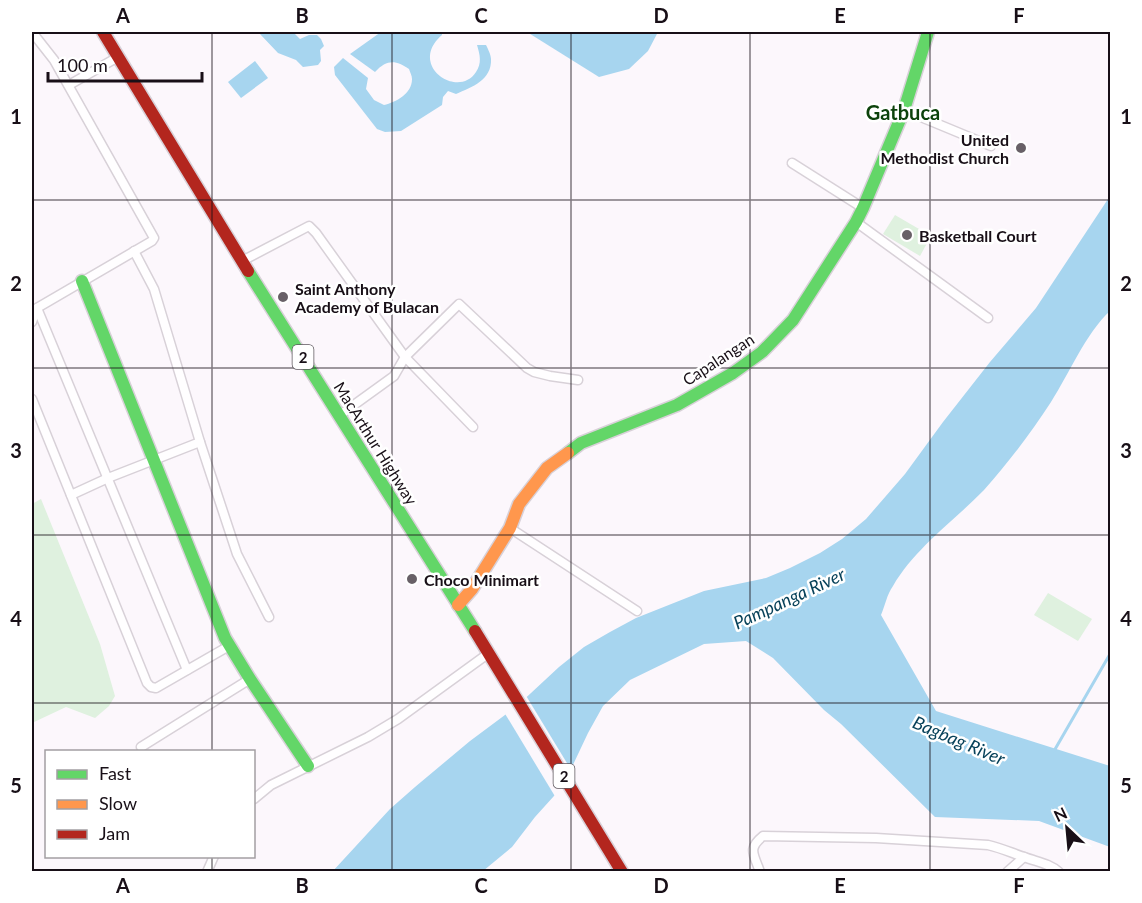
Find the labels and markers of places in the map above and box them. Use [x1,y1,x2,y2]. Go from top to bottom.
place label: United Methodist Church [880,130,1009,167]
marker: United Methodist Church [1014,141,1028,155]
place label: Basketball Court [919,226,1037,245]
marker: Basketball Court [900,228,914,242]
place label: Saint Anthony Academy of Bulacan [294,279,439,316]
marker: Saint Anthony Academy of Bulacan [276,290,290,304]
place label: Choco Minimart [424,570,539,589]
marker: Choco Minimart [405,572,419,586]

